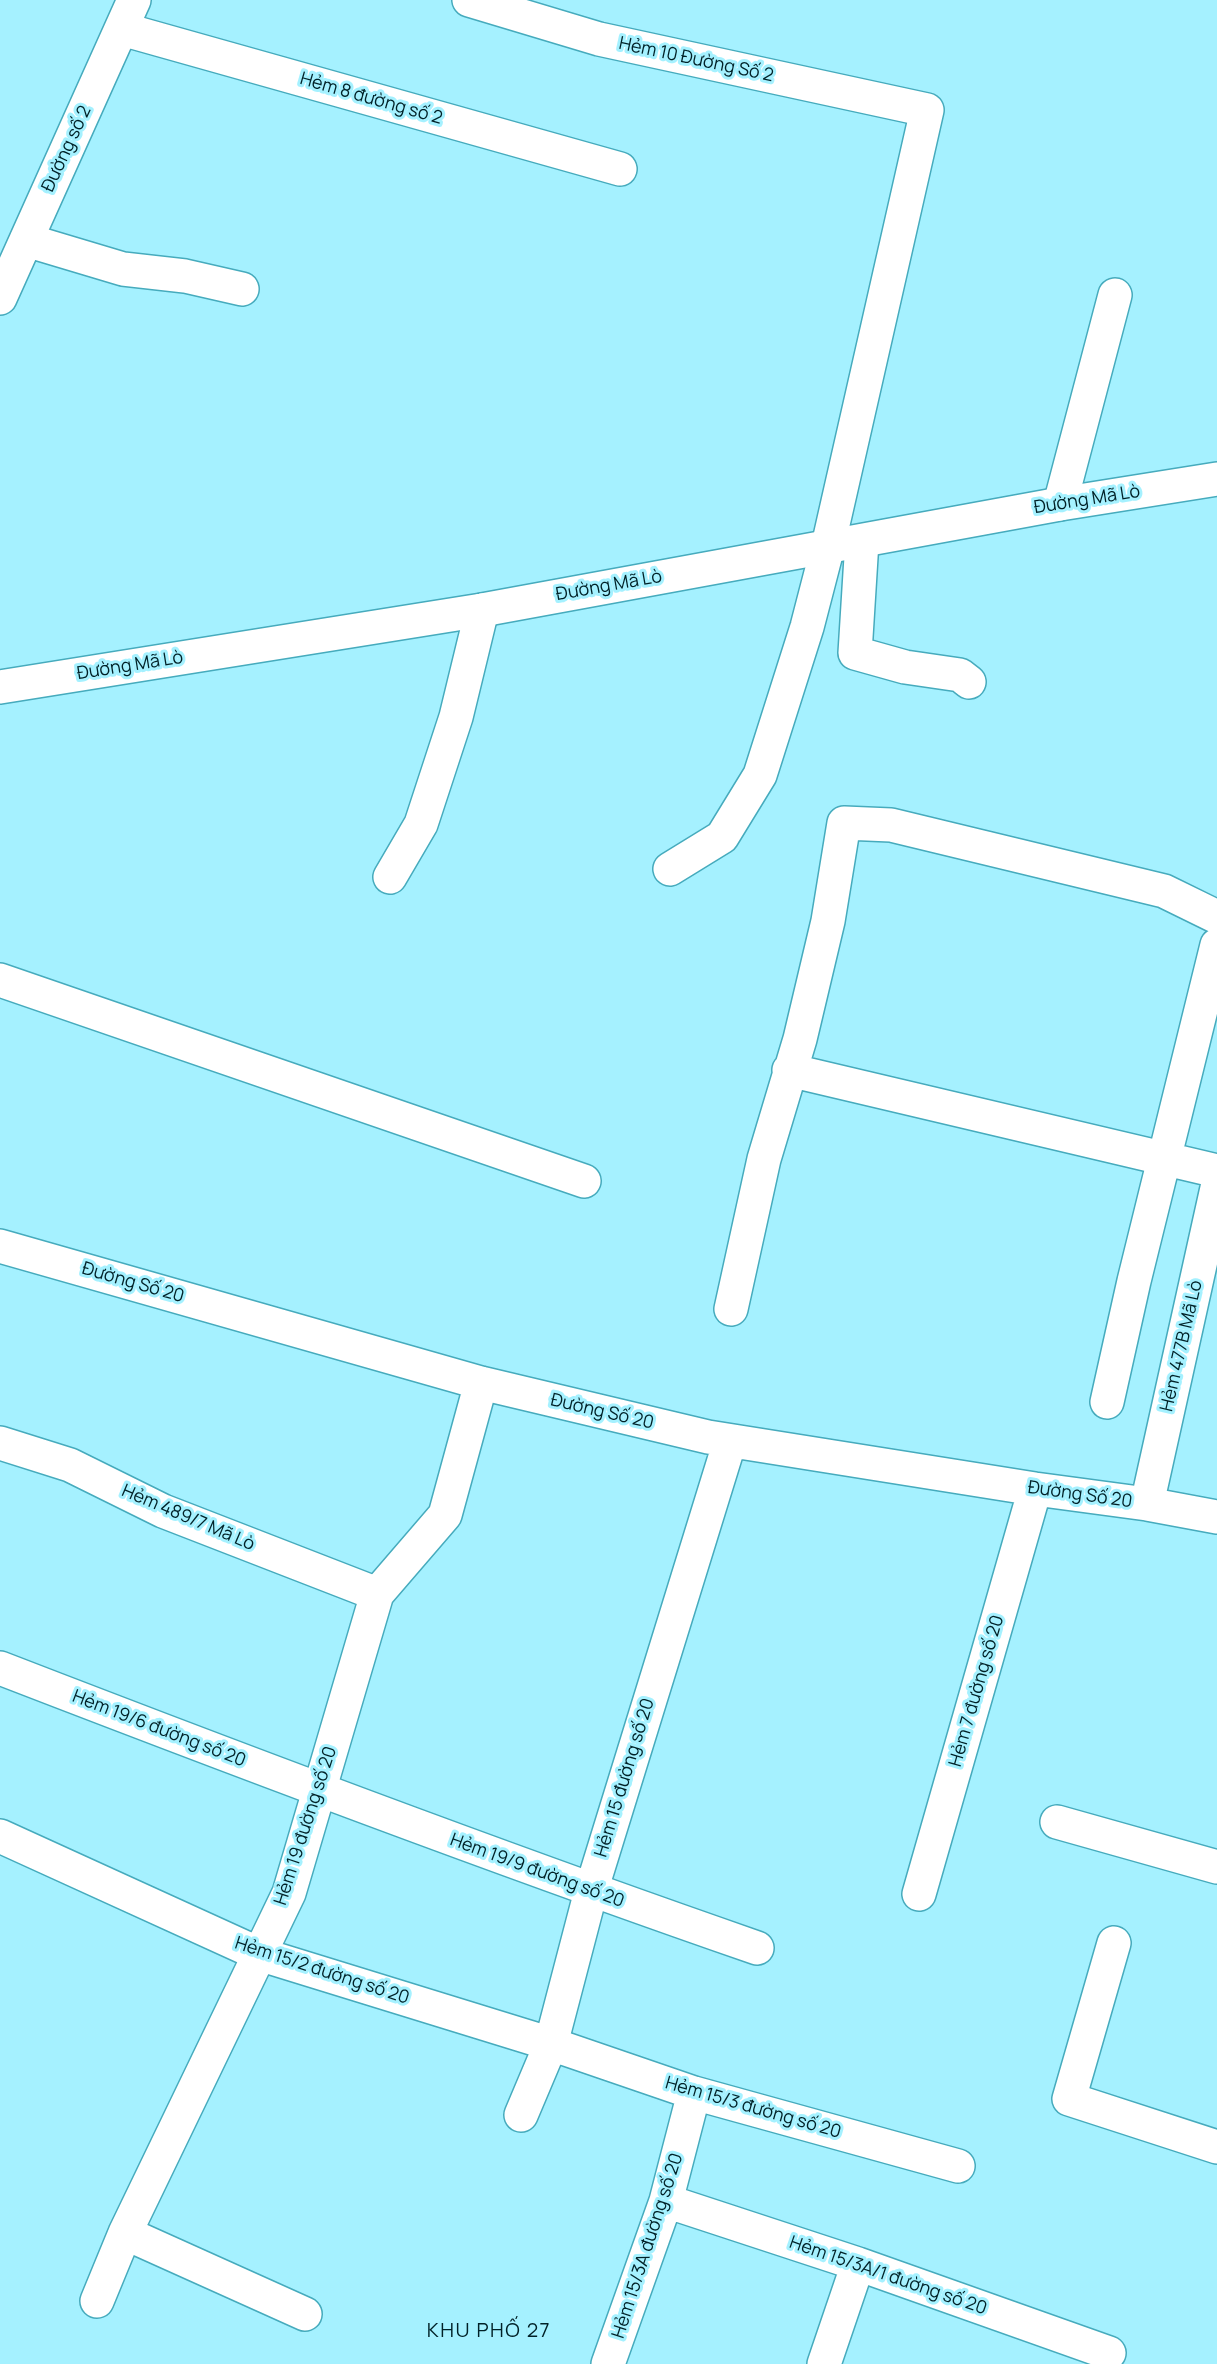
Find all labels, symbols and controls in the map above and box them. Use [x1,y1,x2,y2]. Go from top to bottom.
street label: Hẻm 10 Đường Số 2 [617,33,775,87]
street label: Hẻm 8 đường số 2 [297,68,445,130]
street label: Đường số 2 [38,103,96,195]
street label: Đường Mã Lò [1032,481,1142,519]
street label: Đường Mã Lò [554,566,664,606]
street label: Đường Mã Lò [75,647,185,685]
street label: Đường Số 20 [79,1258,187,1308]
street label: Hẻm 477B Mã Lò [1156,1278,1208,1414]
street label: Đường Số 20 [548,1390,656,1434]
street label: Đường Số 20 [1026,1477,1134,1513]
street label: Hẻm 489/7 Mã Lò [118,1480,258,1556]
street label: Hẻm 7 đường số 20 [945,1613,1009,1769]
street label: Hẻm 19/6 đường số 20 [69,1686,249,1772]
street label: Hẻm 15 đường số 20 [591,1696,659,1860]
street label: Hẻm 19 đường số 20 [270,1744,342,1908]
street label: Hẻm 19/9 đường số 20 [447,1829,627,1913]
street label: Hẻm 15/2 đường số 20 [232,1933,412,2009]
street label: Hẻm 15/3 đường số 20 [663,2073,843,2143]
street label: Hẻm 15/3A đường số 20 [608,2151,688,2341]
street label: Hẻm 15/3A/1 đường số 20 [786,2232,990,2320]
district label: KHU PHỐ 27 [427,2319,551,2343]

